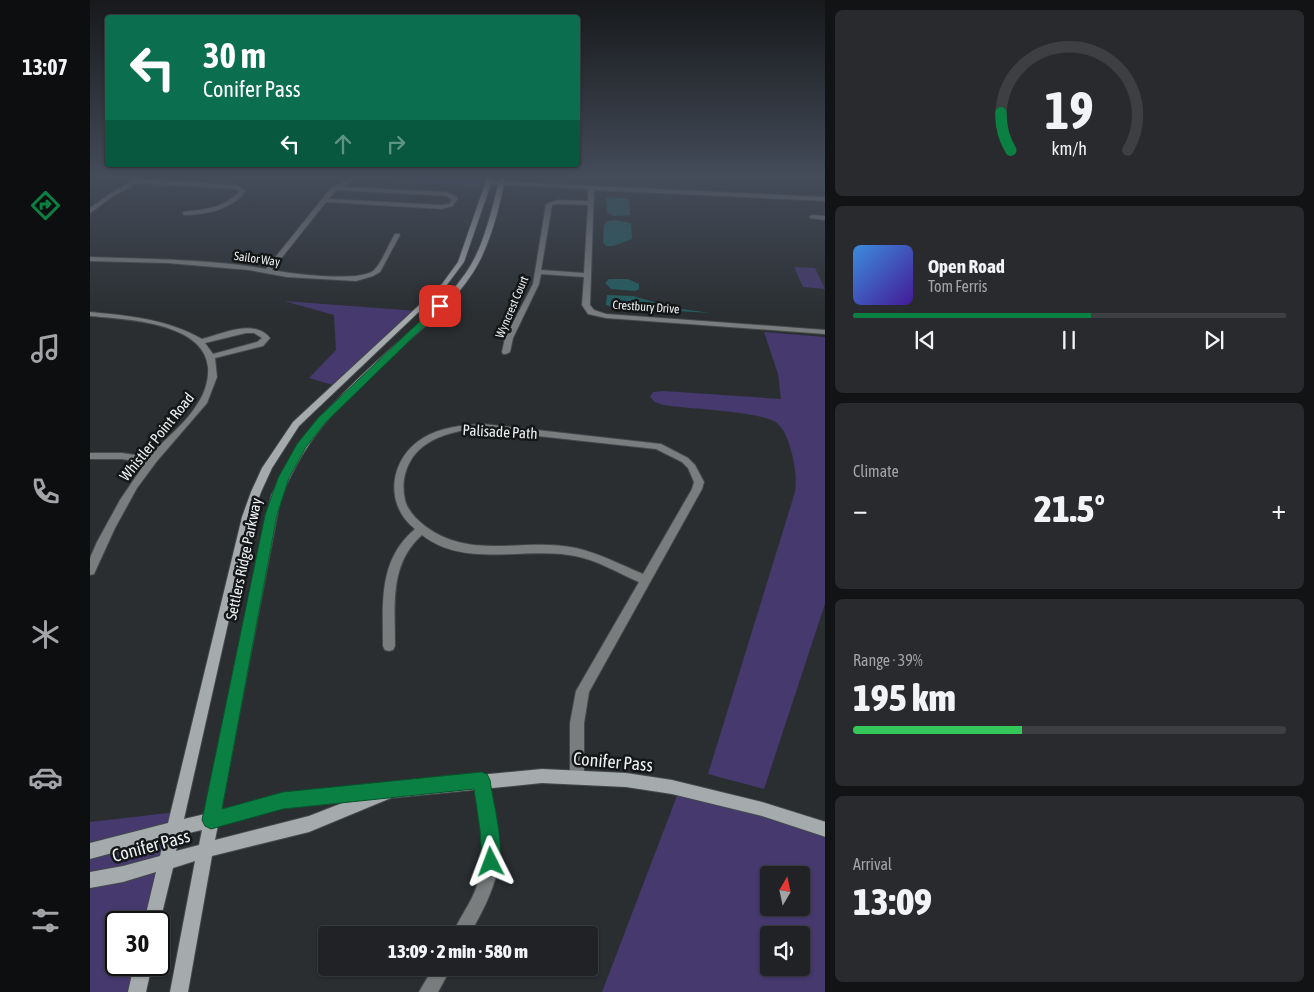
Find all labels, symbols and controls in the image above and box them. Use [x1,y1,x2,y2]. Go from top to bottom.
icon: left [120,35,185,100]
text: 30 m [203,35,266,75]
text: 13:07 [22,54,68,80]
text: Conifer Pass [203,76,301,102]
text: 19 [1045,80,1094,140]
icon: left [276,130,304,158]
icon: ahead [329,130,357,158]
icon: right [382,130,410,158]
text: km/h [1052,138,1087,159]
icon: directions [28,188,63,223]
street label: Sailor Way [233,249,281,269]
text: Open Road [928,255,1005,277]
street label: Wyncrest Court [493,273,532,340]
text: Tom Ferris [928,277,987,295]
pin [419,285,461,327]
icon: arrive [426,292,454,320]
street label: Crestbury Drive [612,298,680,316]
icon: previous [911,326,939,354]
icon: pause [1055,326,1083,354]
icon: next [1200,326,1228,354]
icon: music [28,331,63,366]
street label: Whistler Point Road [116,389,197,484]
street label: Palisade Path [462,421,538,442]
text: Climate [853,462,899,480]
icon: phone [28,474,63,509]
text: 21.5° [1034,487,1105,530]
text: − [853,493,868,525]
text: + [1271,493,1286,525]
street label: Settlers Ridge Parkway [222,496,265,621]
icon: climate [28,617,63,652]
text: Range · 39% [853,651,923,669]
text: 195 km [853,676,956,719]
street label: Conifer Pass [572,748,654,775]
icon: car [28,760,63,795]
street label: Conifer Pass [110,825,192,866]
position arrow [464,835,516,887]
text: Arrival [853,855,892,873]
north arrow [760,866,810,916]
map controls [760,866,810,976]
text: 13:09 [853,880,932,923]
icon: filters [28,903,63,938]
speed limit sign: 30 [105,911,170,976]
button: sound [760,926,810,976]
text: 13:09 · 2 min · 580 m [388,940,528,962]

